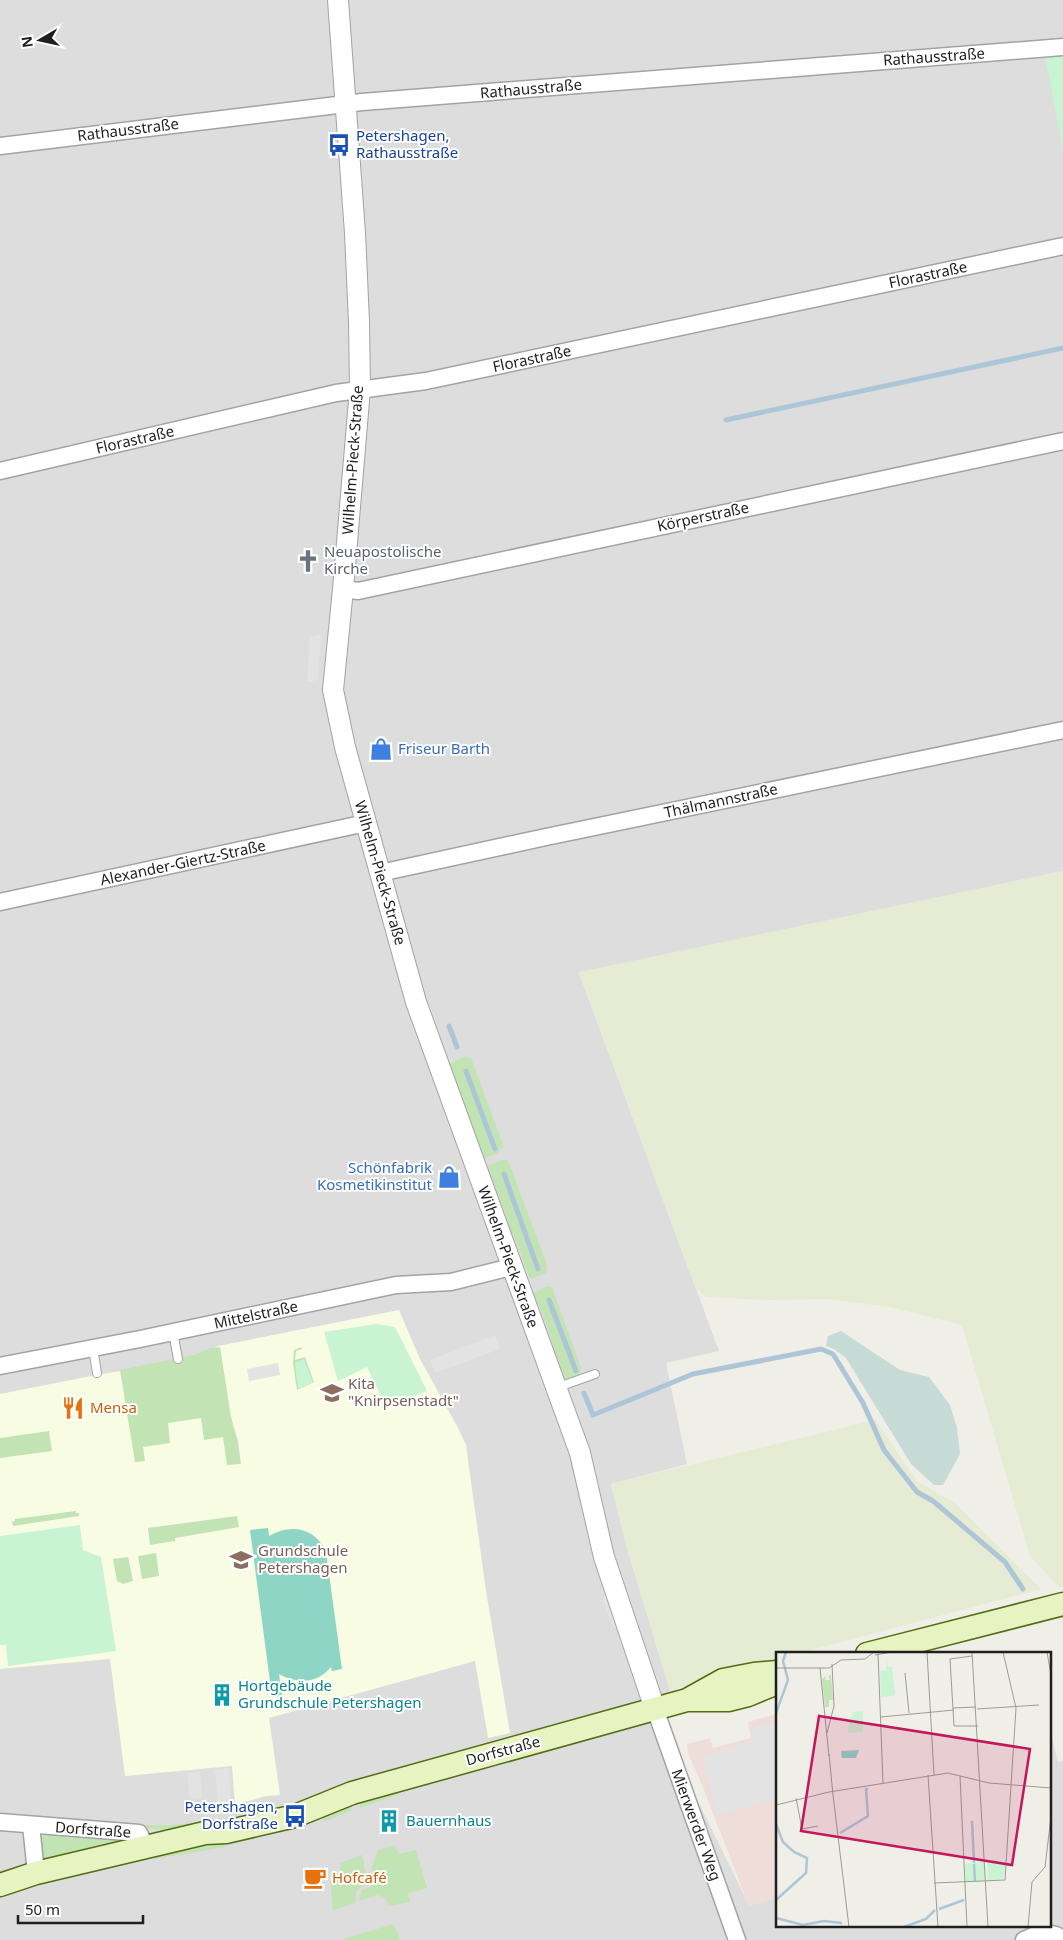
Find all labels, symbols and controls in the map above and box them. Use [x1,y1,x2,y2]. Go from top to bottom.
north arrow [15,15,65,65]
text: N [16,35,37,49]
street label: Rathausstraße [882,42,986,70]
street label: Rathausstraße [479,74,583,102]
street label: Rathausstraße [76,113,180,145]
place label: Petershagen, Rathausstraße [356,125,458,162]
bus stop icon: Petershagen, Rathausstraße [326,132,352,158]
street label: Florastraße [887,256,969,292]
street label: Florastraße [491,340,573,376]
street label: Wilhelm-Pieck-Straße [337,385,367,535]
street label: Florastraße [94,420,176,458]
street label: Körperstraße [655,497,750,536]
place label: Neuapostolische Kirche [324,541,441,578]
church icon: Neuapostolische Kirche [295,548,321,574]
shop icon: Friseur Barth [368,736,394,762]
place label: Friseur Barth [398,738,490,758]
street label: Thälmannstraße [662,778,779,822]
street label: Wilhelm-Pieck-Straße [351,798,411,947]
street label: Alexander-Giertz-Straße [98,835,267,889]
place label: Schönfabrik Kosmetikinstitut [317,1157,433,1194]
shop icon: Schönfabrik Kosmetikinstitut [436,1164,462,1190]
street label: Wilhelm-Pieck-Straße [474,1183,544,1330]
street label: Mittelstraße [212,1295,300,1333]
place label: Kita "Knirpsenstadt" [348,1373,459,1410]
school or university icon: Kita "Knirpsenstadt" [319,1380,345,1406]
restaurant icon: Mensa [60,1395,86,1421]
place label: Mensa [90,1397,137,1417]
place label: Grundschule Petershagen [258,1540,348,1577]
school or university icon: Grundschule Petershagen [228,1547,254,1573]
inset map [776,1652,1050,1928]
place label: Hortgebäude Grundschule Petershagen [238,1675,421,1712]
building icon: Hortgebäude Grundschule Petershagen [209,1682,235,1708]
street label: Dorfstraße [463,1731,542,1770]
street label: Mierwerder Weg [667,1766,726,1883]
place label: Petershagen, Dorfstraße [185,1796,278,1833]
bus stop icon: Petershagen, Dorfstraße [282,1803,308,1829]
building icon: Bauernhaus [376,1808,402,1834]
place label: Bauernhaus [406,1810,492,1830]
street label: Dorfstraße [54,1816,132,1842]
cafe icon: Hofcafé [302,1865,328,1891]
place label: Hofcafé [332,1867,387,1887]
scale bar [18,1892,142,1924]
text: 50 m [25,1899,60,1919]

